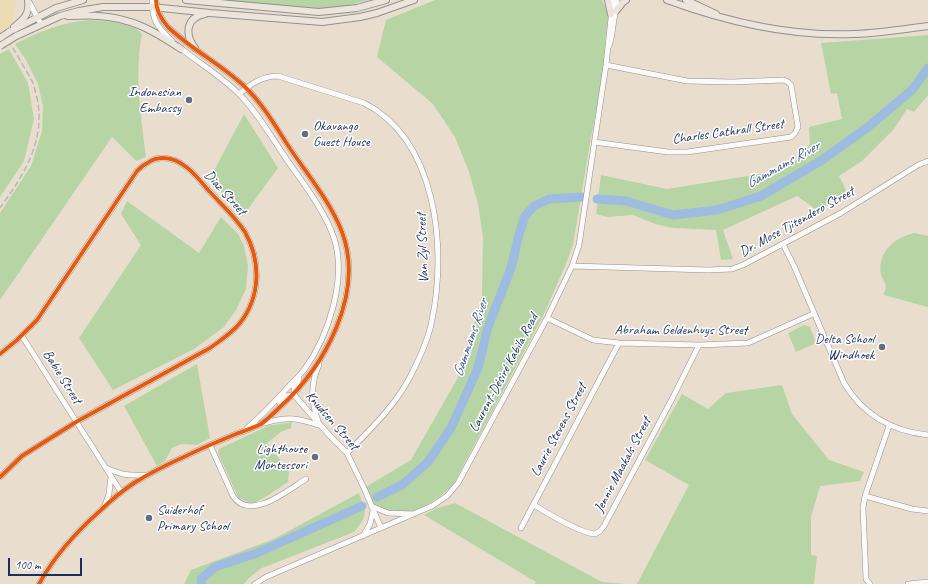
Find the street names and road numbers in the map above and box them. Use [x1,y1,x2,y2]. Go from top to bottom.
street label: Charles Cathrall Street [671,116,785,148]
street label: Diaz Street [200,167,250,219]
street label: Dr. Mose Tjitendero Street [737,183,857,261]
street label: Van Zyl Street [413,213,433,283]
street label: Laurent-Désiré Kabila Road [466,311,542,435]
street label: Abraham Geldenhuys Street [615,322,747,338]
street label: Babie Street [39,347,85,407]
street label: Laurie Stevens Street [527,380,591,480]
street label: Knudsen Street [302,388,362,454]
street label: Jennie Maakals Street [591,414,655,516]

